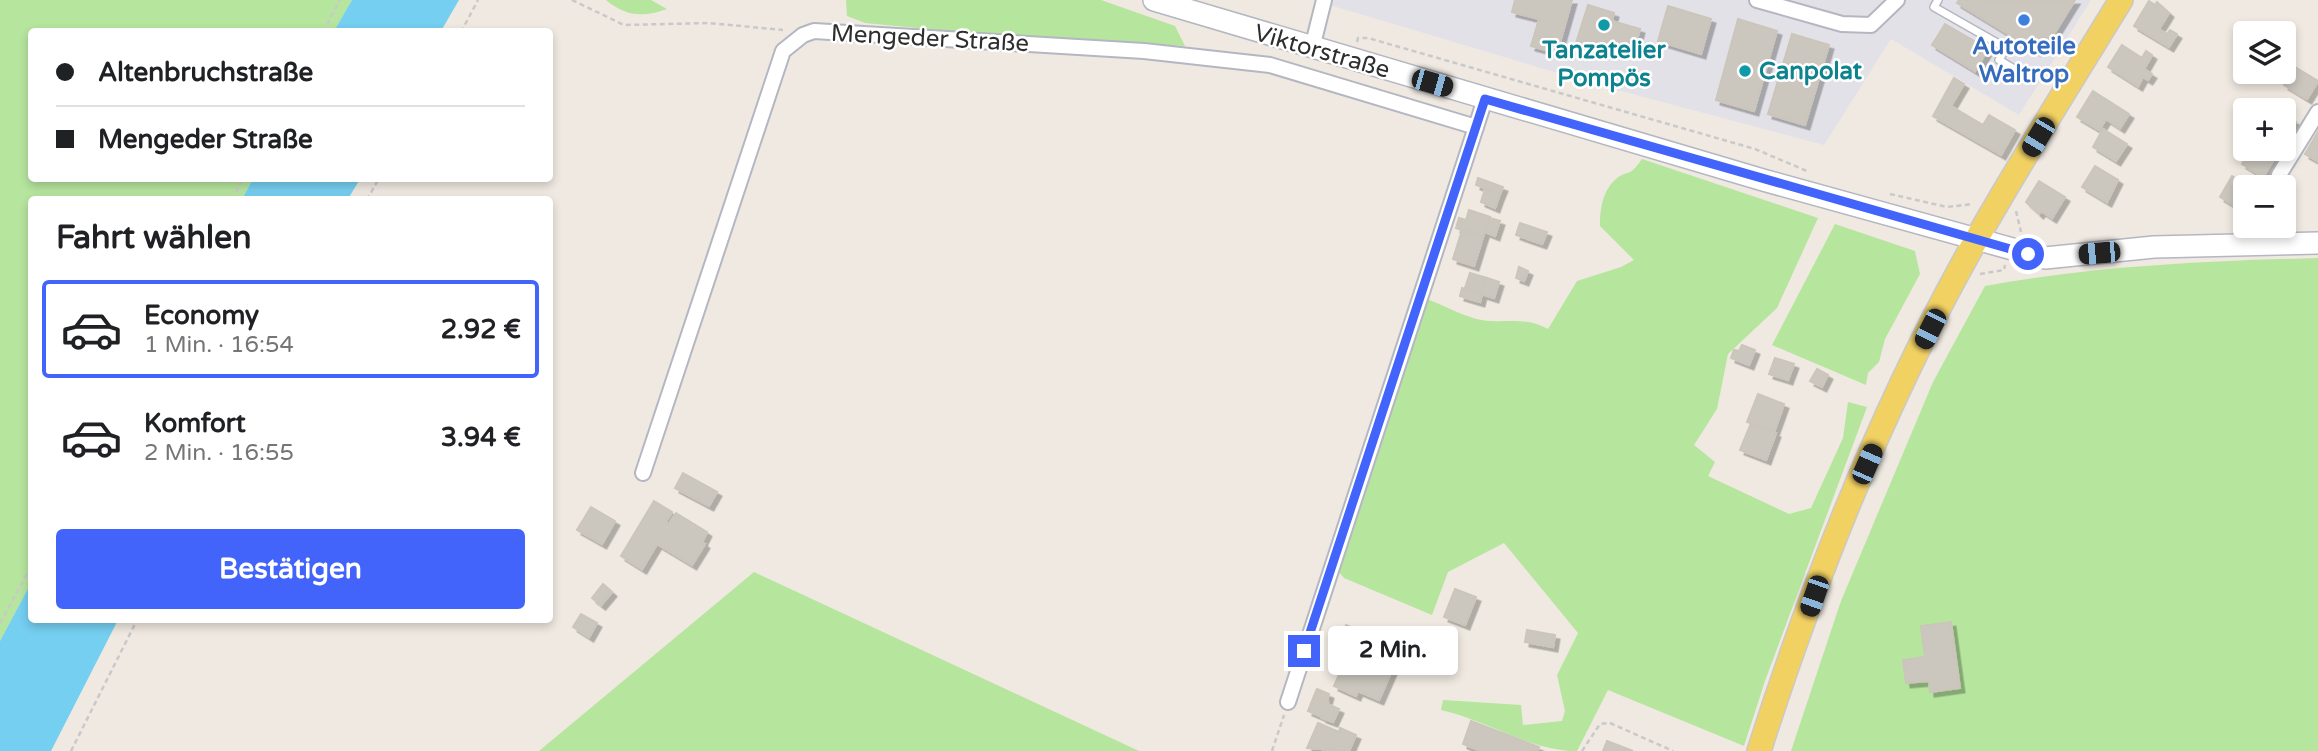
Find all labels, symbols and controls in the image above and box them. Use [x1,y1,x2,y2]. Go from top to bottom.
marker: Autoteile Waltrop [2016,12,2032,28]
marker: Tanzatelier Pompös [1596,17,1612,33]
street label: Viktorstraße [1251,18,1393,85]
street label: Mengeder Straße [830,19,1030,58]
map controls [2233,21,2296,238]
button: layers [2233,21,2296,84]
place label: Autoteile Waltrop [1972,32,2076,89]
place label: Tanzatelier Pompös [1541,36,1666,93]
text: Altenbruchstraße [98,57,313,88]
place label: Canpolat [1759,57,1863,86]
marker: Canpolat [1737,63,1753,79]
car [1409,67,1456,99]
button: + [2233,98,2296,161]
car [2019,114,2058,160]
text: Mengeder Straße [98,124,313,155]
button: − [2233,175,2296,238]
text: Fahrt wählen [56,219,252,257]
route start [2012,238,2044,270]
car [2078,241,2121,265]
icon: car [60,298,123,361]
text: Economy [144,300,259,331]
car [1912,306,1949,352]
text: 2.92 € [441,314,521,345]
text: 1 Min. · 16:54 [144,331,294,359]
icon: car [60,406,123,469]
text: Komfort [144,408,246,439]
text: 3.94 € [441,422,521,453]
text: 2 Min. · 16:55 [144,439,294,467]
car [1849,441,1886,487]
button: Bestätigen [56,529,525,609]
car [1798,573,1831,619]
callout: 2 Min. [1328,626,1458,676]
route end [1288,635,1320,667]
text: 2 Min. [1359,636,1427,664]

